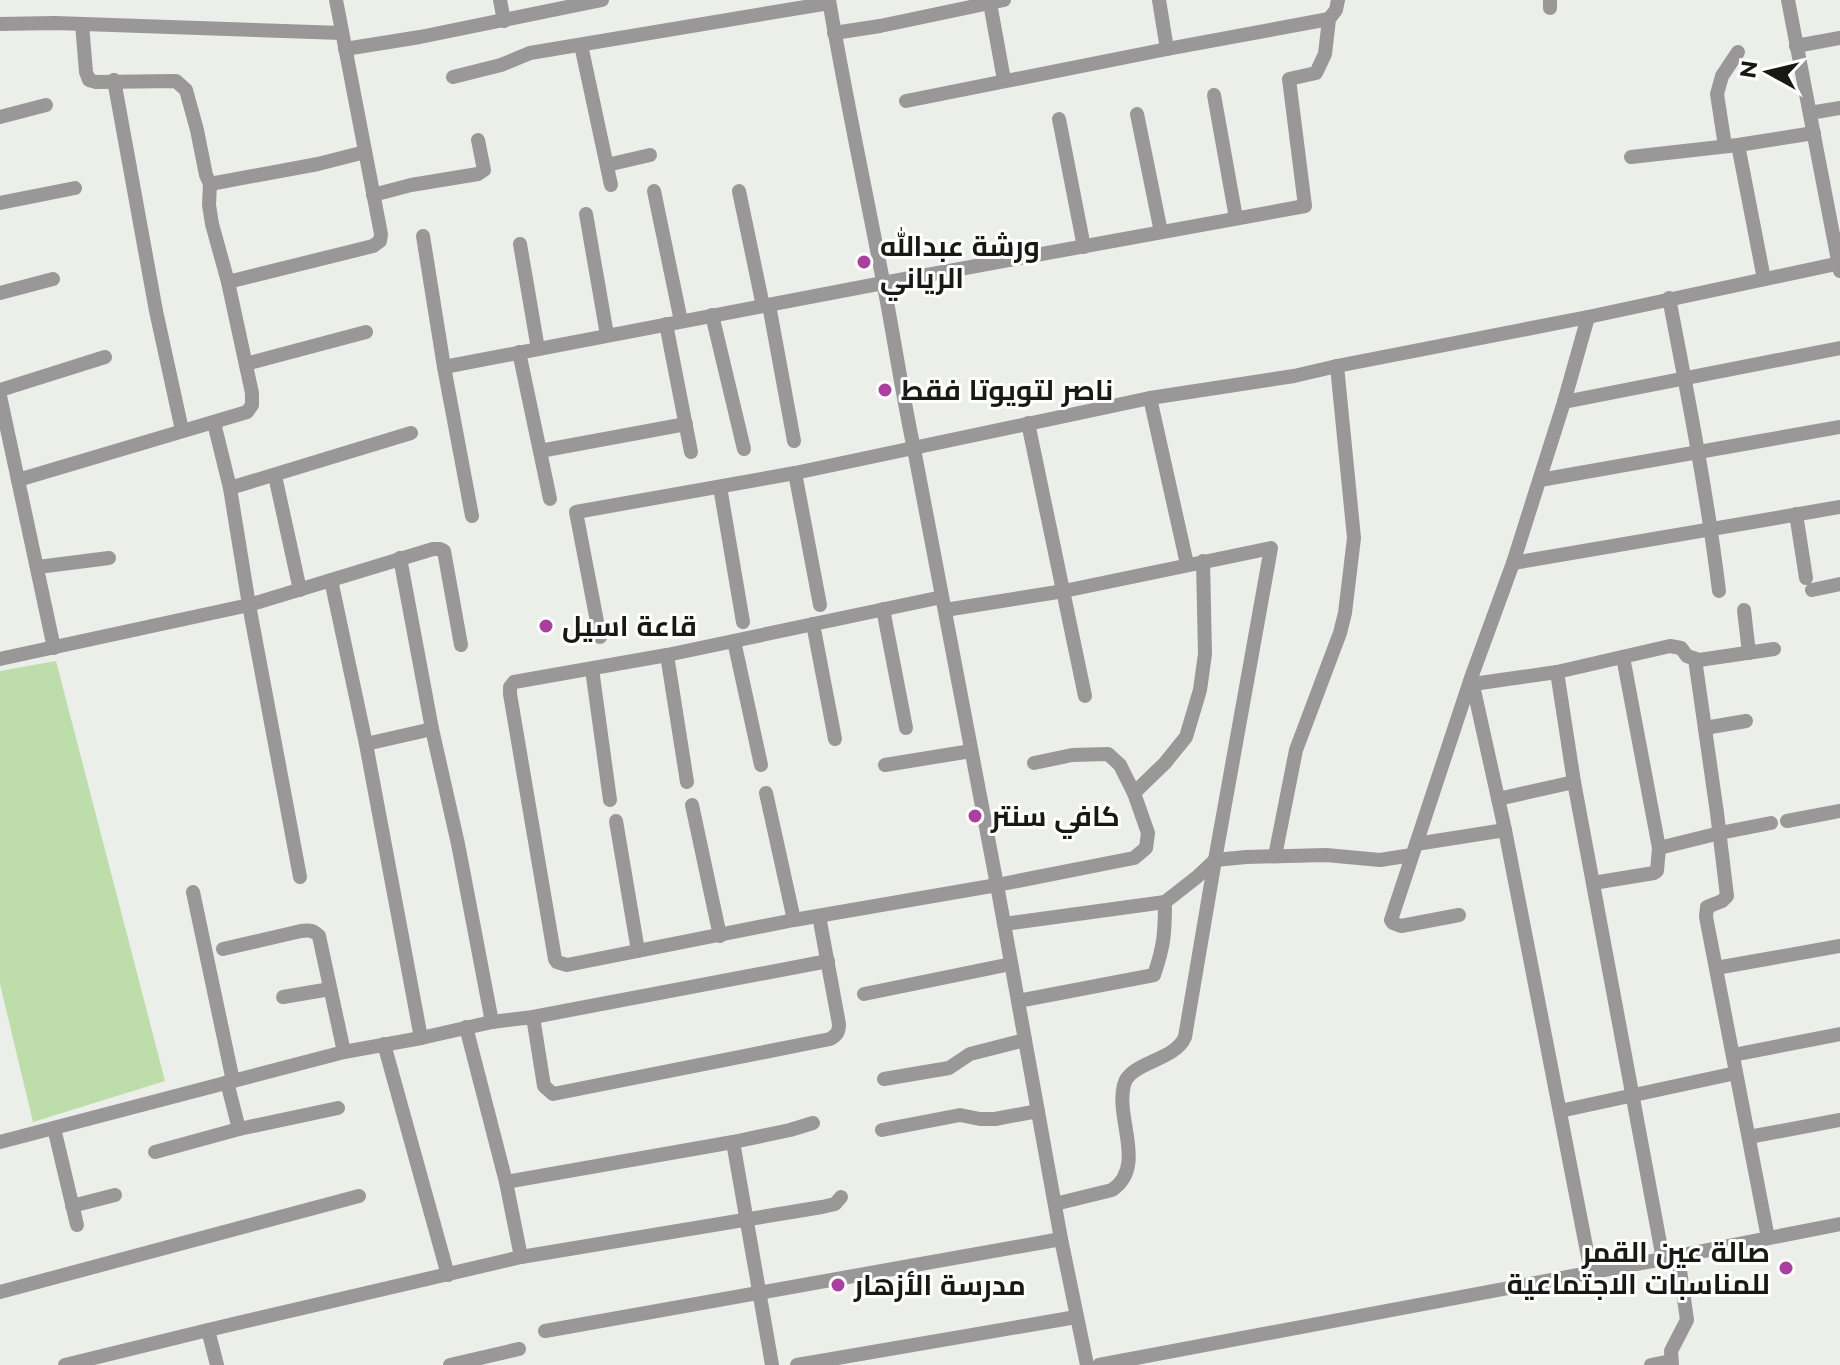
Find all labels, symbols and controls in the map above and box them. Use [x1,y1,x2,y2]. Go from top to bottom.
north arrow [1728,32,1808,112]
text: N [1734,59,1763,80]
place label: ورشة عبدالله الرياني [880,227,1040,301]
marker: ورشة عبدالله الرياني [855,253,873,271]
place label: ناصر لتويوتا فقط [901,373,1113,407]
marker: ناصر لتويوتا فقط [876,381,894,399]
place label: قاعة اسيل [562,609,697,643]
marker: قاعة اسيل [537,617,555,635]
place label: كافي سنتر [990,799,1120,839]
marker: كافي سنتر [966,807,984,825]
place label: صالة عين القمر للمناسبات الاجتماعية [1507,1235,1770,1301]
marker: صالة عين القمر للمناسبات الاجتماعية [1777,1259,1795,1277]
place label: مدرسة الأزهار [853,1268,1026,1302]
marker: مدرسة الأزهار [829,1276,847,1294]

